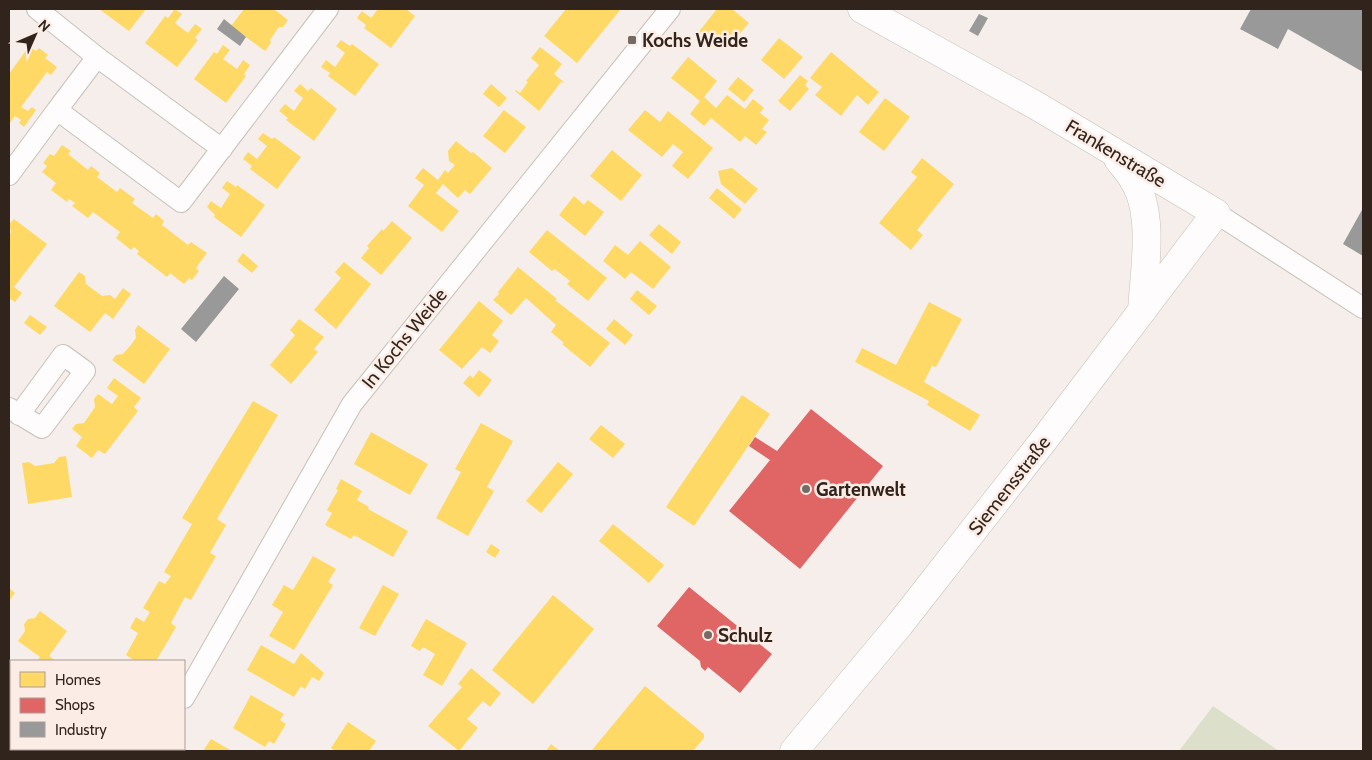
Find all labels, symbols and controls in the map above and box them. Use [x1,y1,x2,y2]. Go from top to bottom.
north arrow [10,10,60,60]
text: N [34,16,54,36]
place label: Kochs Weide [642,29,748,52]
marker: Kochs Weide [626,34,638,46]
street label: Frankenstraße [1061,114,1170,193]
street label: In Kochs Weide [357,283,452,393]
street label: Siemensstraße [964,431,1055,539]
place label: Gartenwelt [816,478,906,501]
marker: Gartenwelt [800,483,812,495]
place label: Schulz [718,624,773,647]
marker: Schulz [702,629,714,641]
legend [10,660,185,750]
text: Homes [55,671,101,689]
text: Shops [55,696,95,714]
text: Industry [55,721,107,739]

